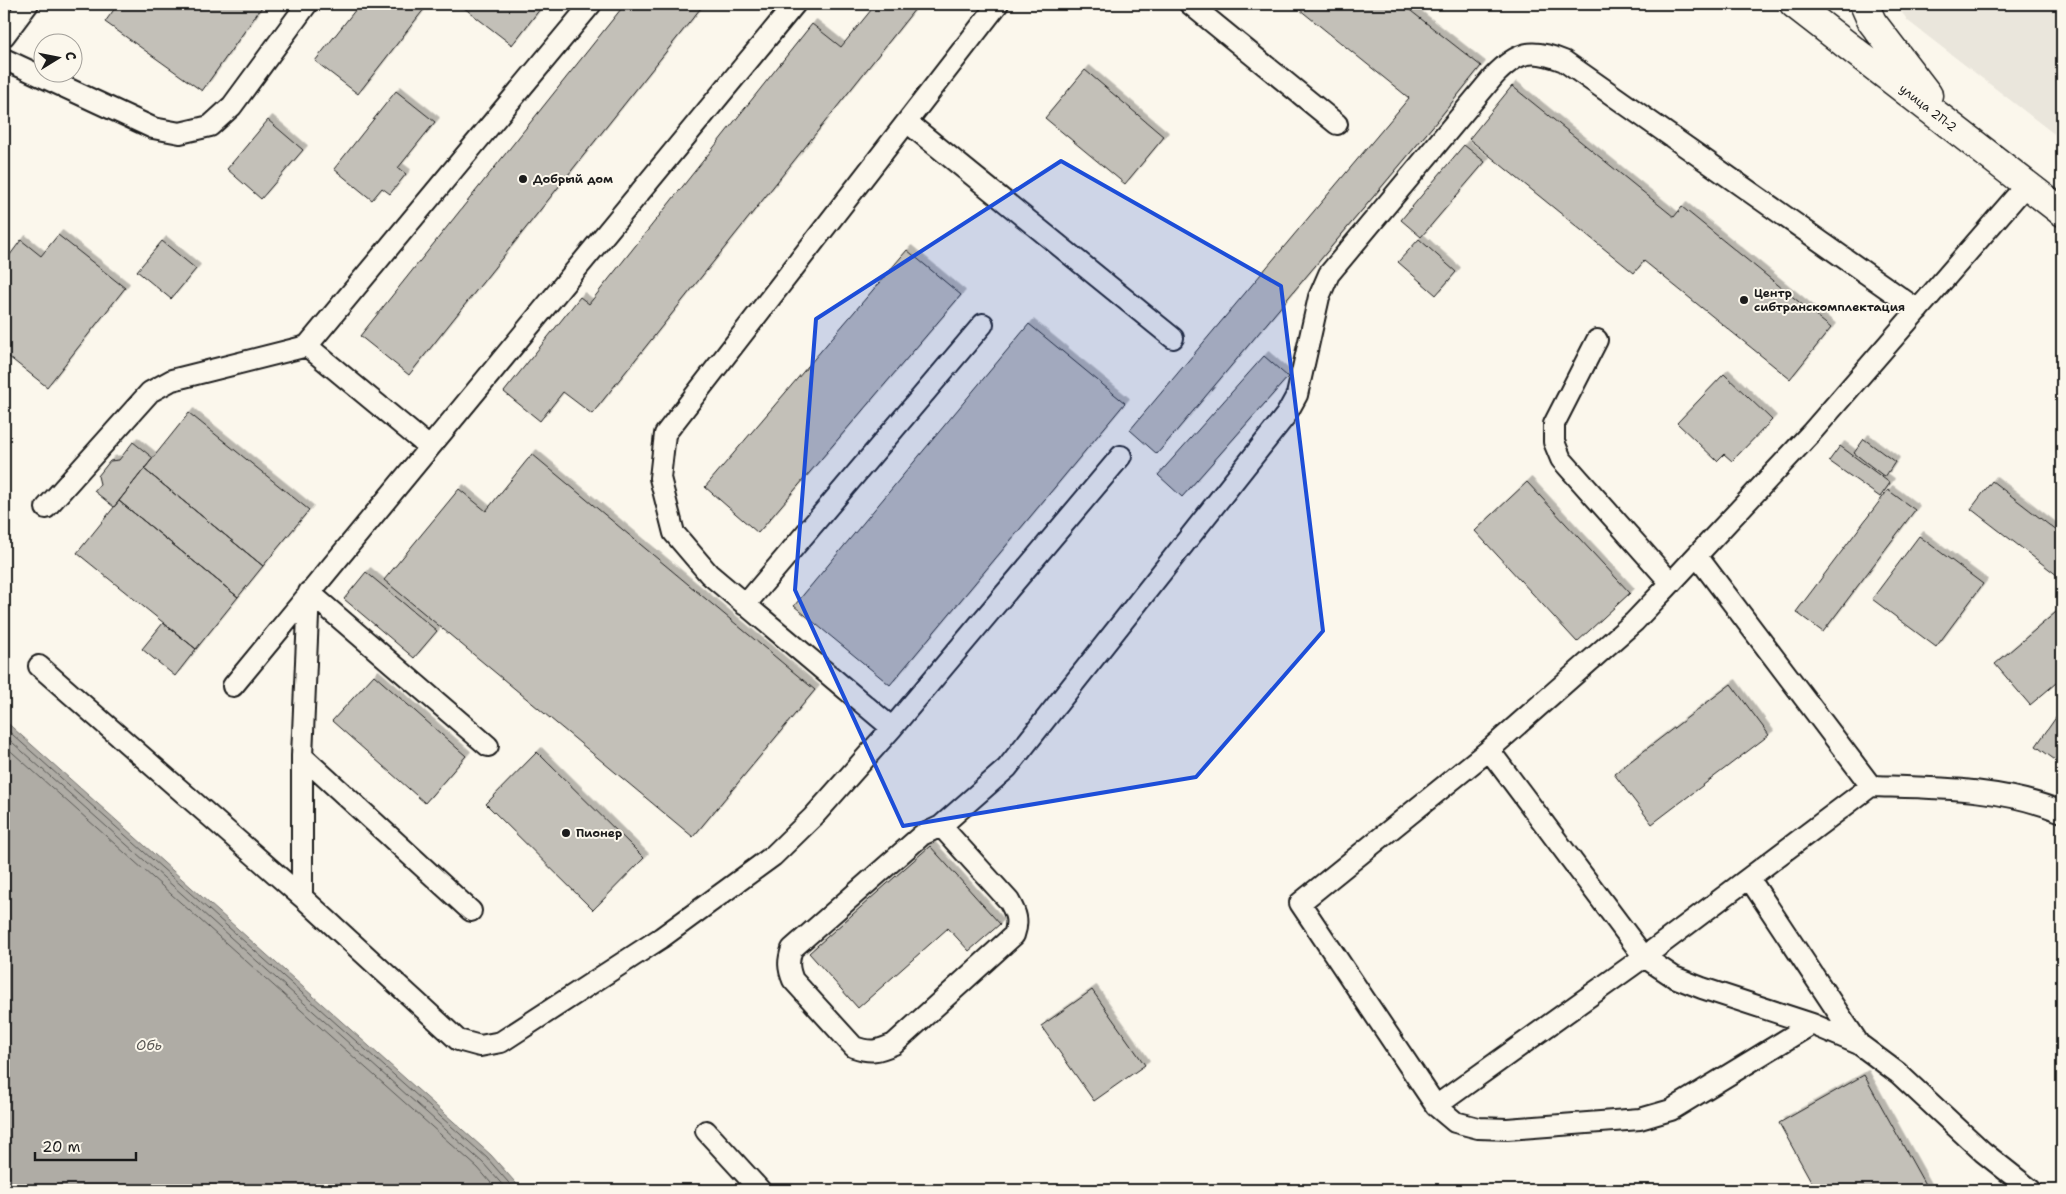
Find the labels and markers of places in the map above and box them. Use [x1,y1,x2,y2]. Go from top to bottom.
place label: Добрый дом [533,171,613,187]
marker: Добрый дом [517,173,529,185]
place label: Центр сибтранскомплектация [1754,285,1905,315]
marker: Центр сибтранскомплектация [1738,294,1750,306]
place label: Пионер [576,825,622,841]
marker: Пионер [560,827,572,839]

